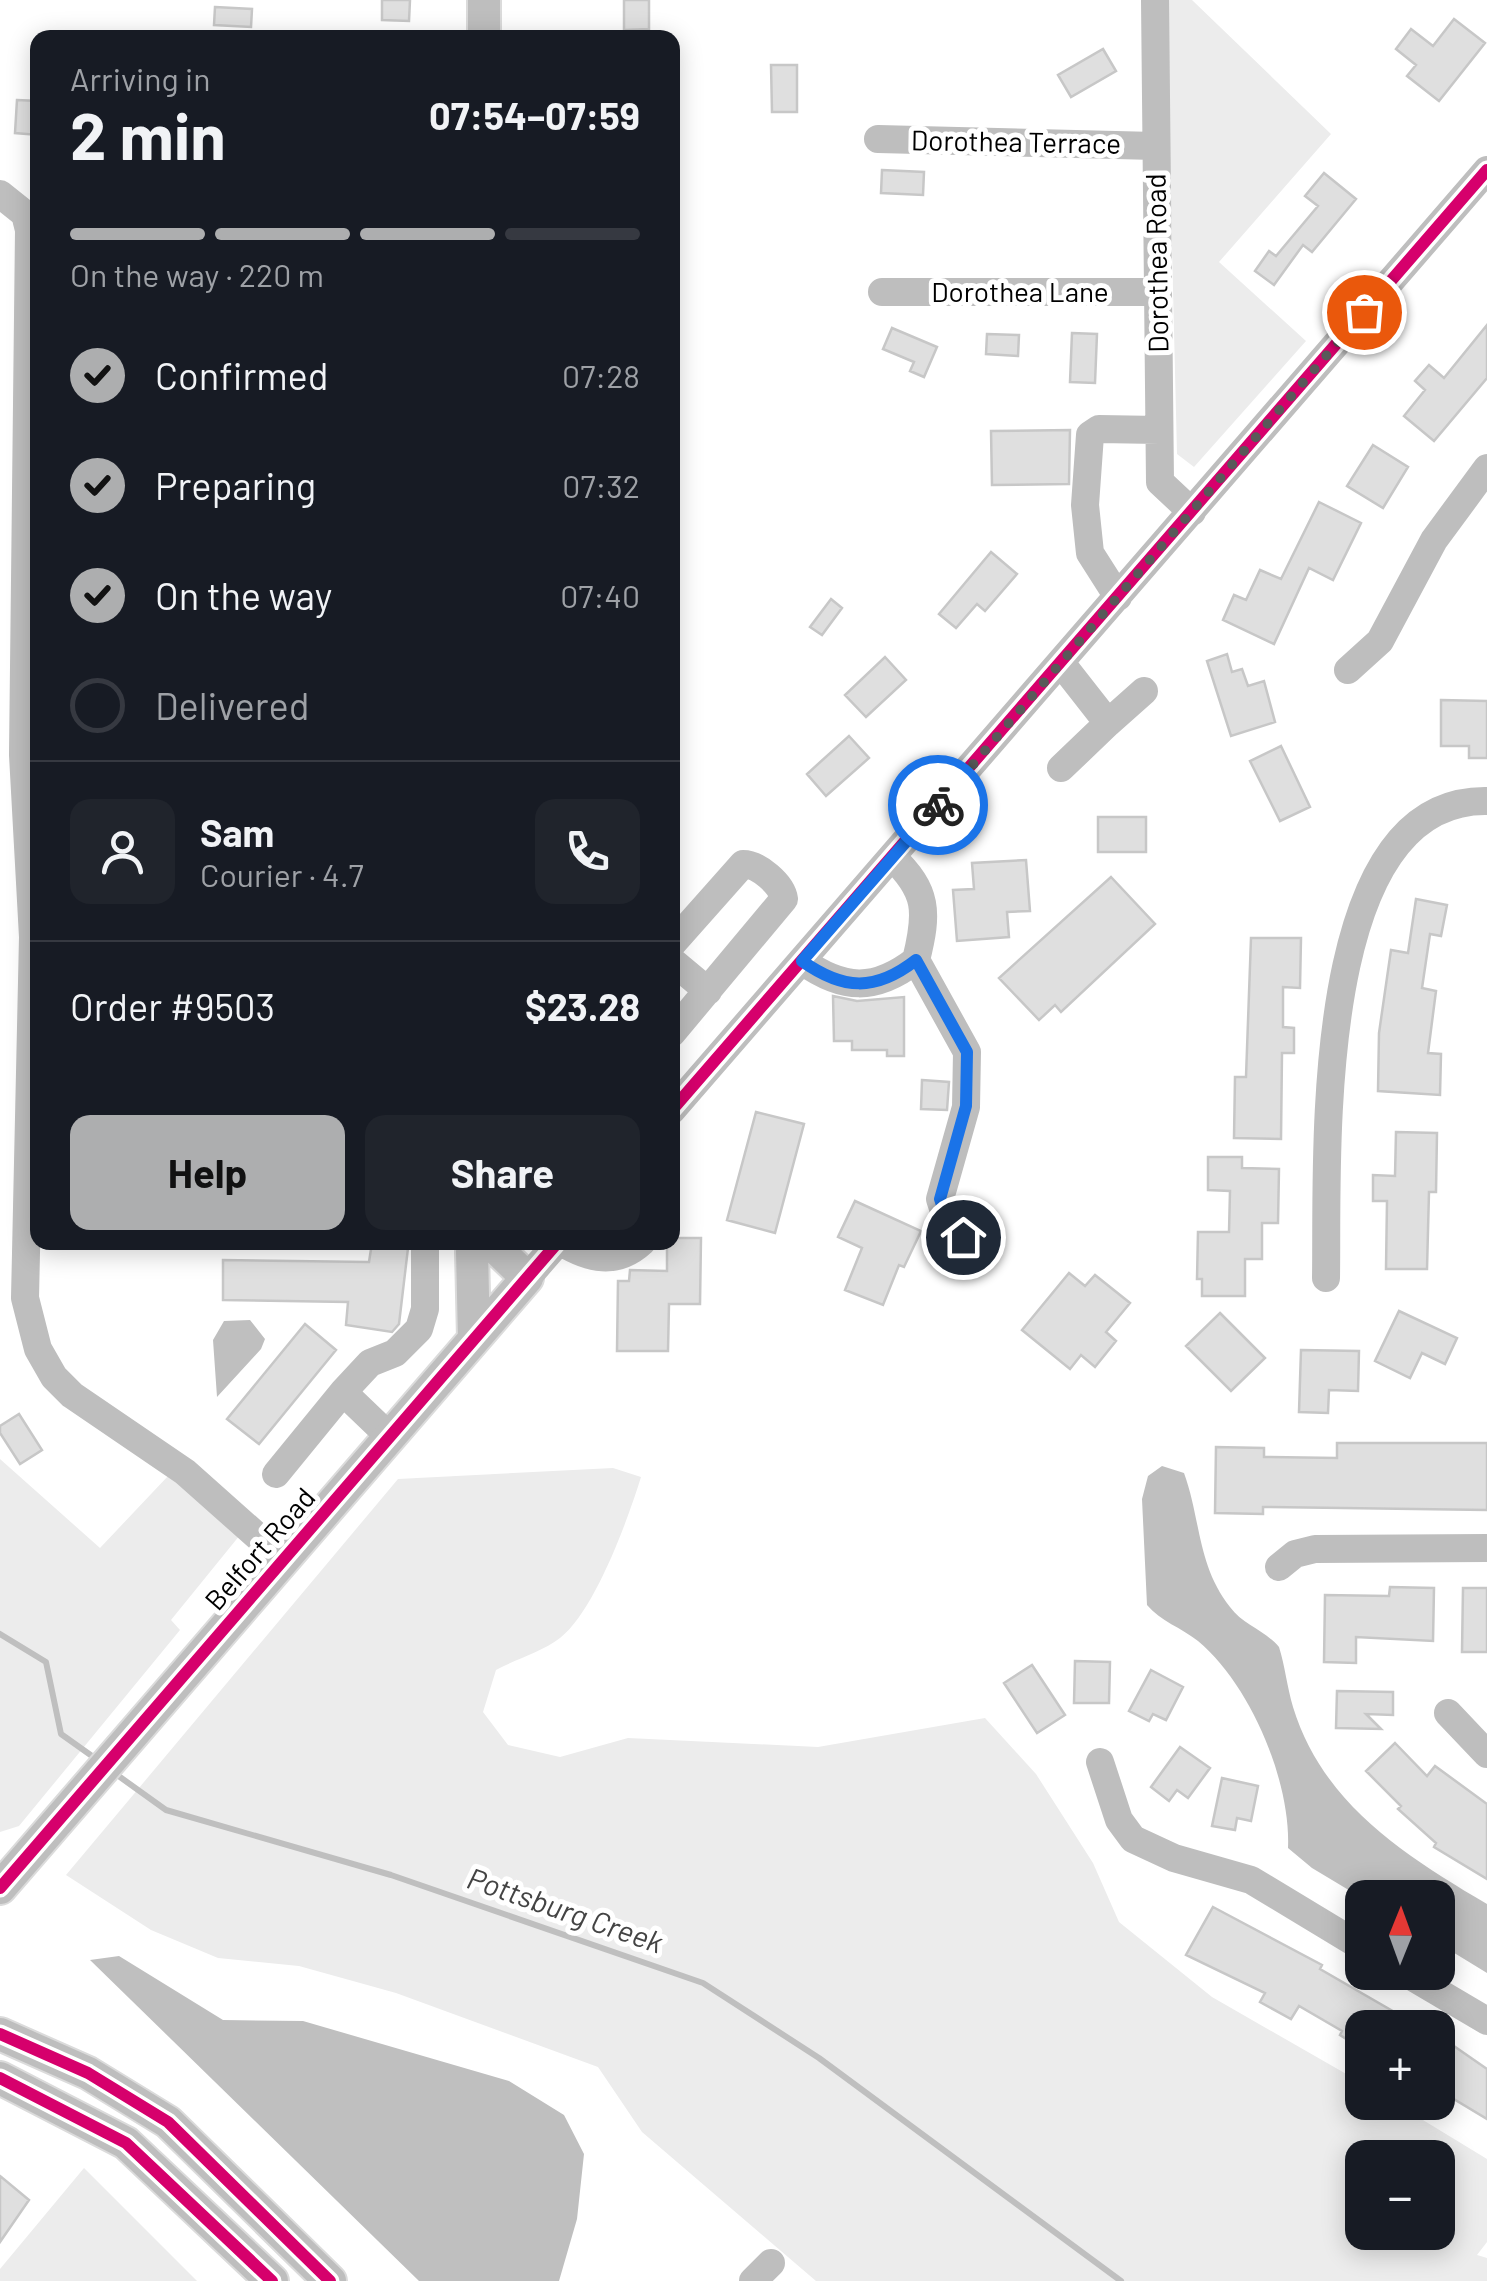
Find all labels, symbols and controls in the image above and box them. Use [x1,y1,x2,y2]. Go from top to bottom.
text: Arriving in [70,59,210,97]
text: 07:54–07:59 [429,92,640,138]
text: 2 min [70,95,226,173]
street label: Dorothea Terrace [911,122,1122,160]
street label: Dorothea Road [1137,173,1175,353]
text: On the way · 220 m [70,255,324,293]
pin [1322,270,1407,355]
street label: Dorothea Lane [931,274,1109,308]
icon: bag [1337,285,1392,340]
icon: check [70,348,125,403]
text: Confirmed [155,352,328,398]
text: 07:28 [562,356,640,394]
icon: check [70,458,125,513]
text: Preparing [155,462,316,508]
text: 07:32 [562,466,640,504]
icon: check [70,568,125,623]
text: On the way [155,572,332,618]
text: 07:40 [560,576,640,614]
text: Delivered [155,682,309,728]
courier [888,755,988,855]
icon: bike [911,778,966,833]
button: person [70,799,175,904]
button: phone [535,799,640,904]
text: Sam [200,809,274,855]
text: Courier · 4.7 [200,855,364,893]
text: Order #9503 [70,983,275,1029]
text: $23.28 [525,983,640,1029]
button: Help [70,1115,345,1230]
button: Share [365,1115,640,1230]
pin [921,1195,1006,1280]
icon: home [936,1210,991,1265]
street label: Belfort Road [197,1480,322,1617]
water label: Pottsburg Creek [463,1859,669,1960]
north arrow [1345,1880,1455,1990]
map controls [1345,1880,1455,2250]
button: + [1345,2010,1455,2120]
button: − [1345,2140,1455,2250]

